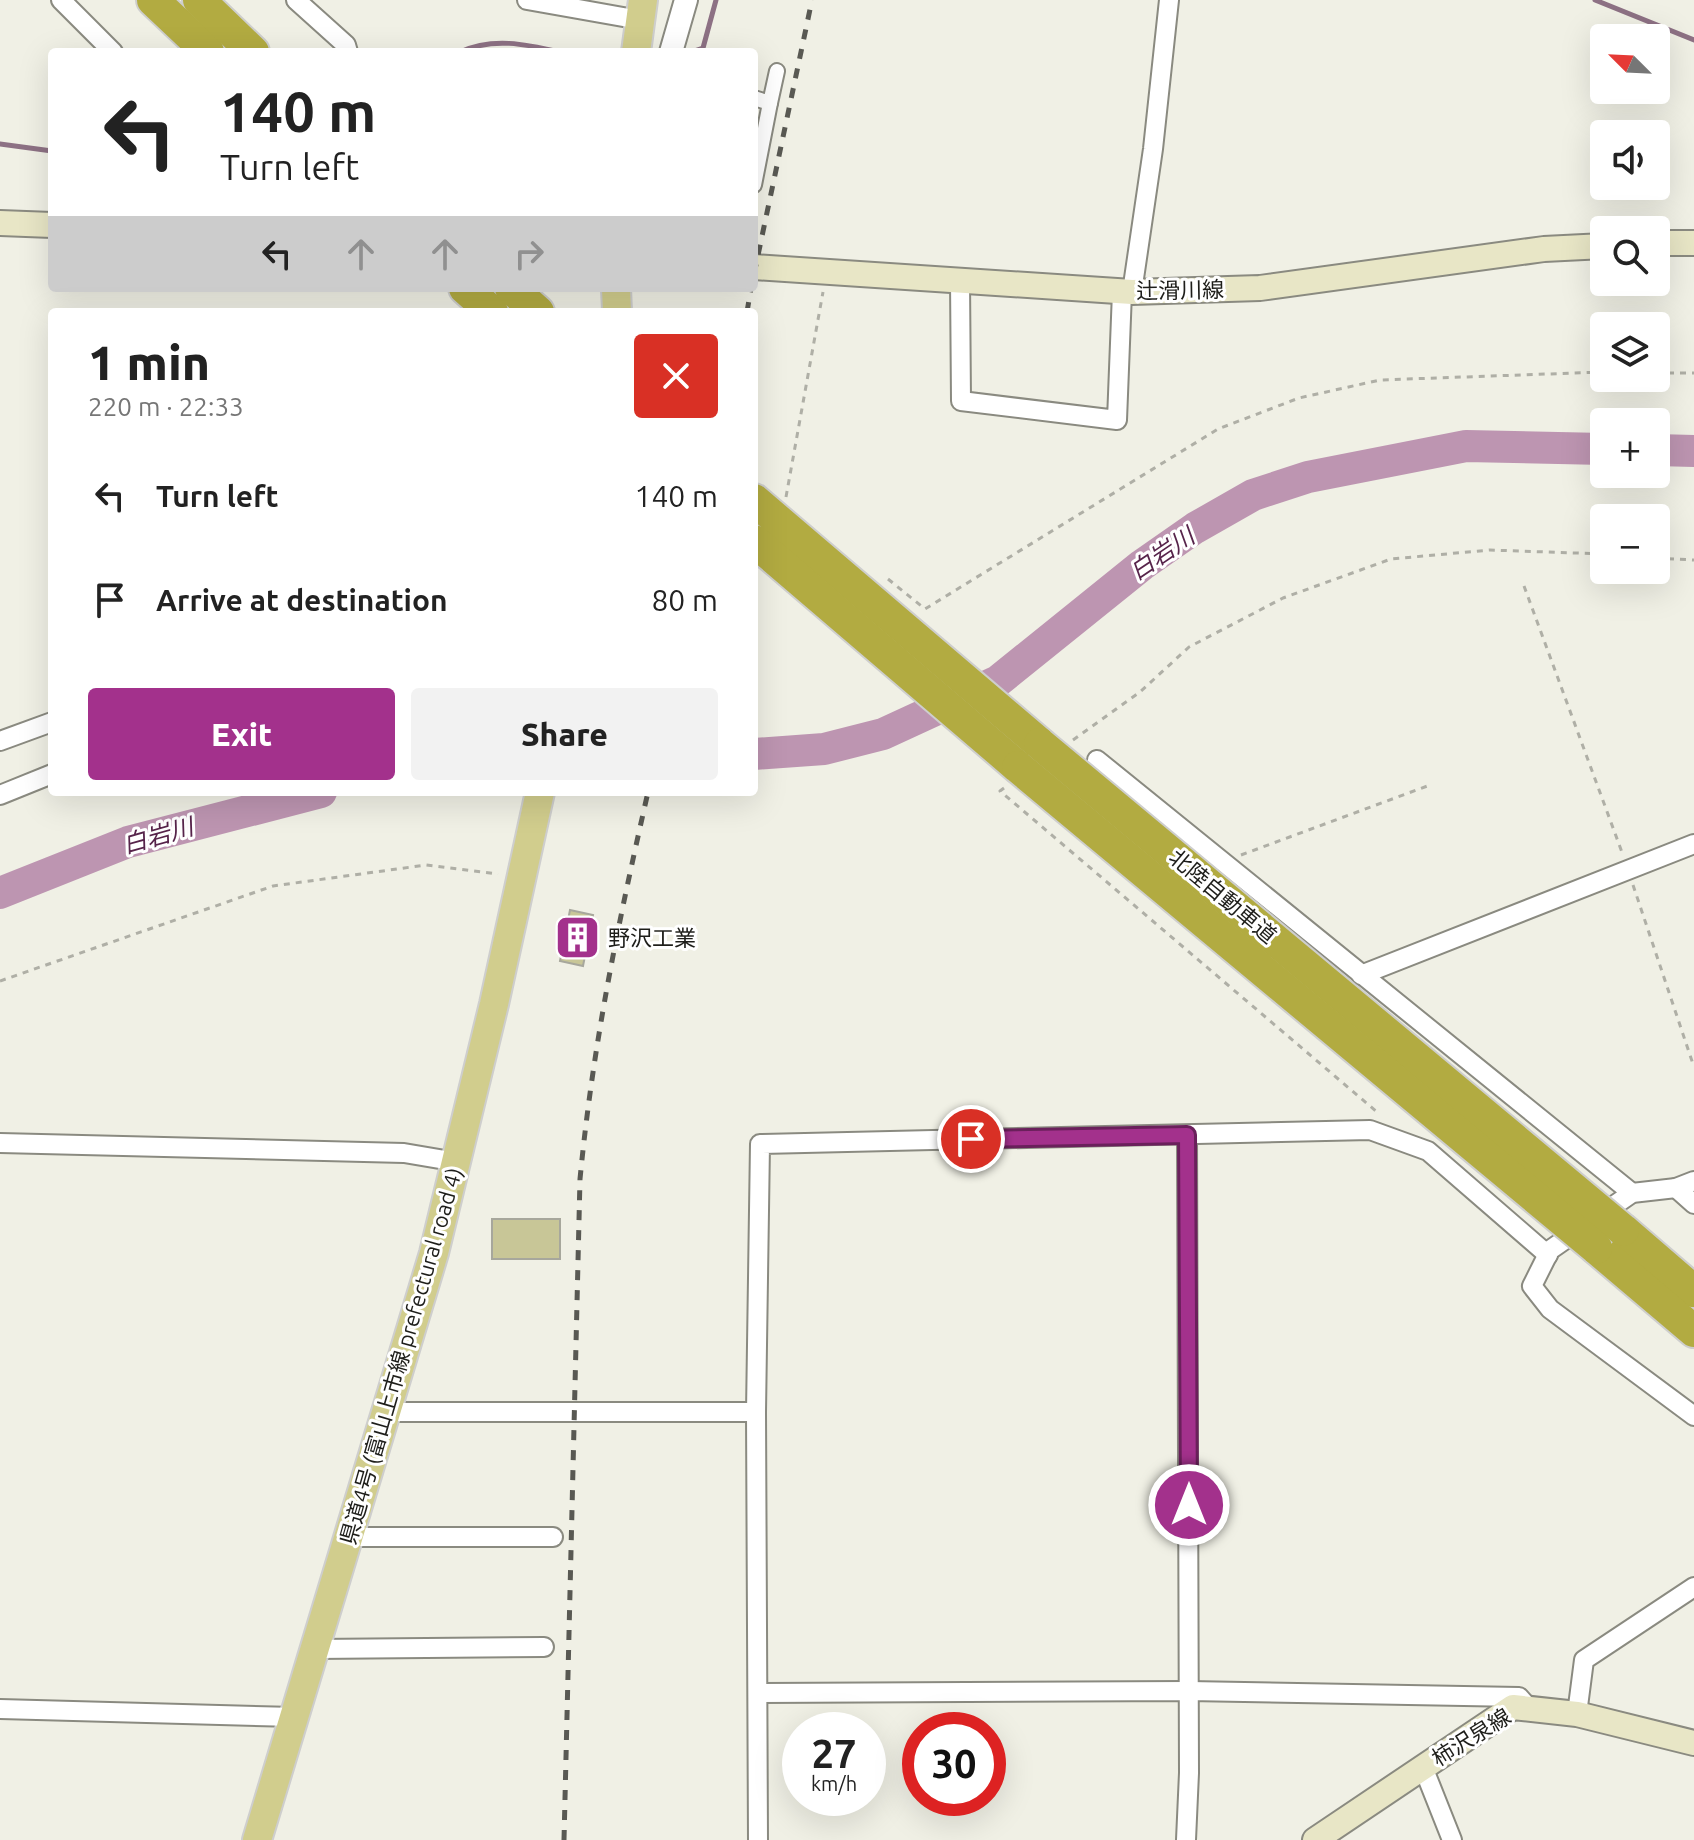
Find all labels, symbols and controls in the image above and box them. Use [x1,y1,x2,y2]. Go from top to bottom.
north arrow [1590,24,1670,104]
map controls [1590,24,1670,584]
icon: left [88,80,192,184]
text: 140 m [220,80,376,143]
button: sound [1590,120,1670,200]
text: Turn left [220,146,359,187]
button: search [1590,216,1670,296]
icon: left [255,232,299,276]
icon: ahead [339,232,383,276]
icon: ahead [423,232,467,276]
icon: right [507,232,551,276]
street label: 辻滑川線 [1136,276,1224,303]
button: layers [1590,312,1670,392]
button: close [634,334,718,418]
text: 1 min [88,335,210,389]
text: 220 m · 22:33 [88,392,244,421]
button: + [1590,408,1670,488]
icon: left [88,474,132,518]
text: Turn left [156,479,278,513]
text: 140 m [634,479,718,513]
button: − [1590,504,1670,584]
water label: 白岩川 [1124,521,1202,585]
icon: arrive [88,578,132,622]
text: Arrive at destination [156,583,448,617]
text: 80 m [651,583,718,617]
button: Exit [88,688,395,780]
button: Share [411,688,718,780]
water label: 白岩川 [120,812,199,858]
street label: 北陸自動車道 [1165,844,1282,948]
building icon: 野沢工業 [553,914,601,962]
place label: 野沢工業 [608,925,696,950]
pin [937,1105,1005,1173]
icon: arrive [949,1117,993,1161]
street label: 県道4号 (富山上市線 prefectural road 4) [335,1165,467,1547]
position arrow [1147,1463,1231,1547]
street label: 柿沢泉線 [1427,1703,1515,1770]
speed limit sign: 30 [902,1712,1006,1816]
text: 27 [811,1731,857,1776]
text: km/h [811,1772,857,1795]

